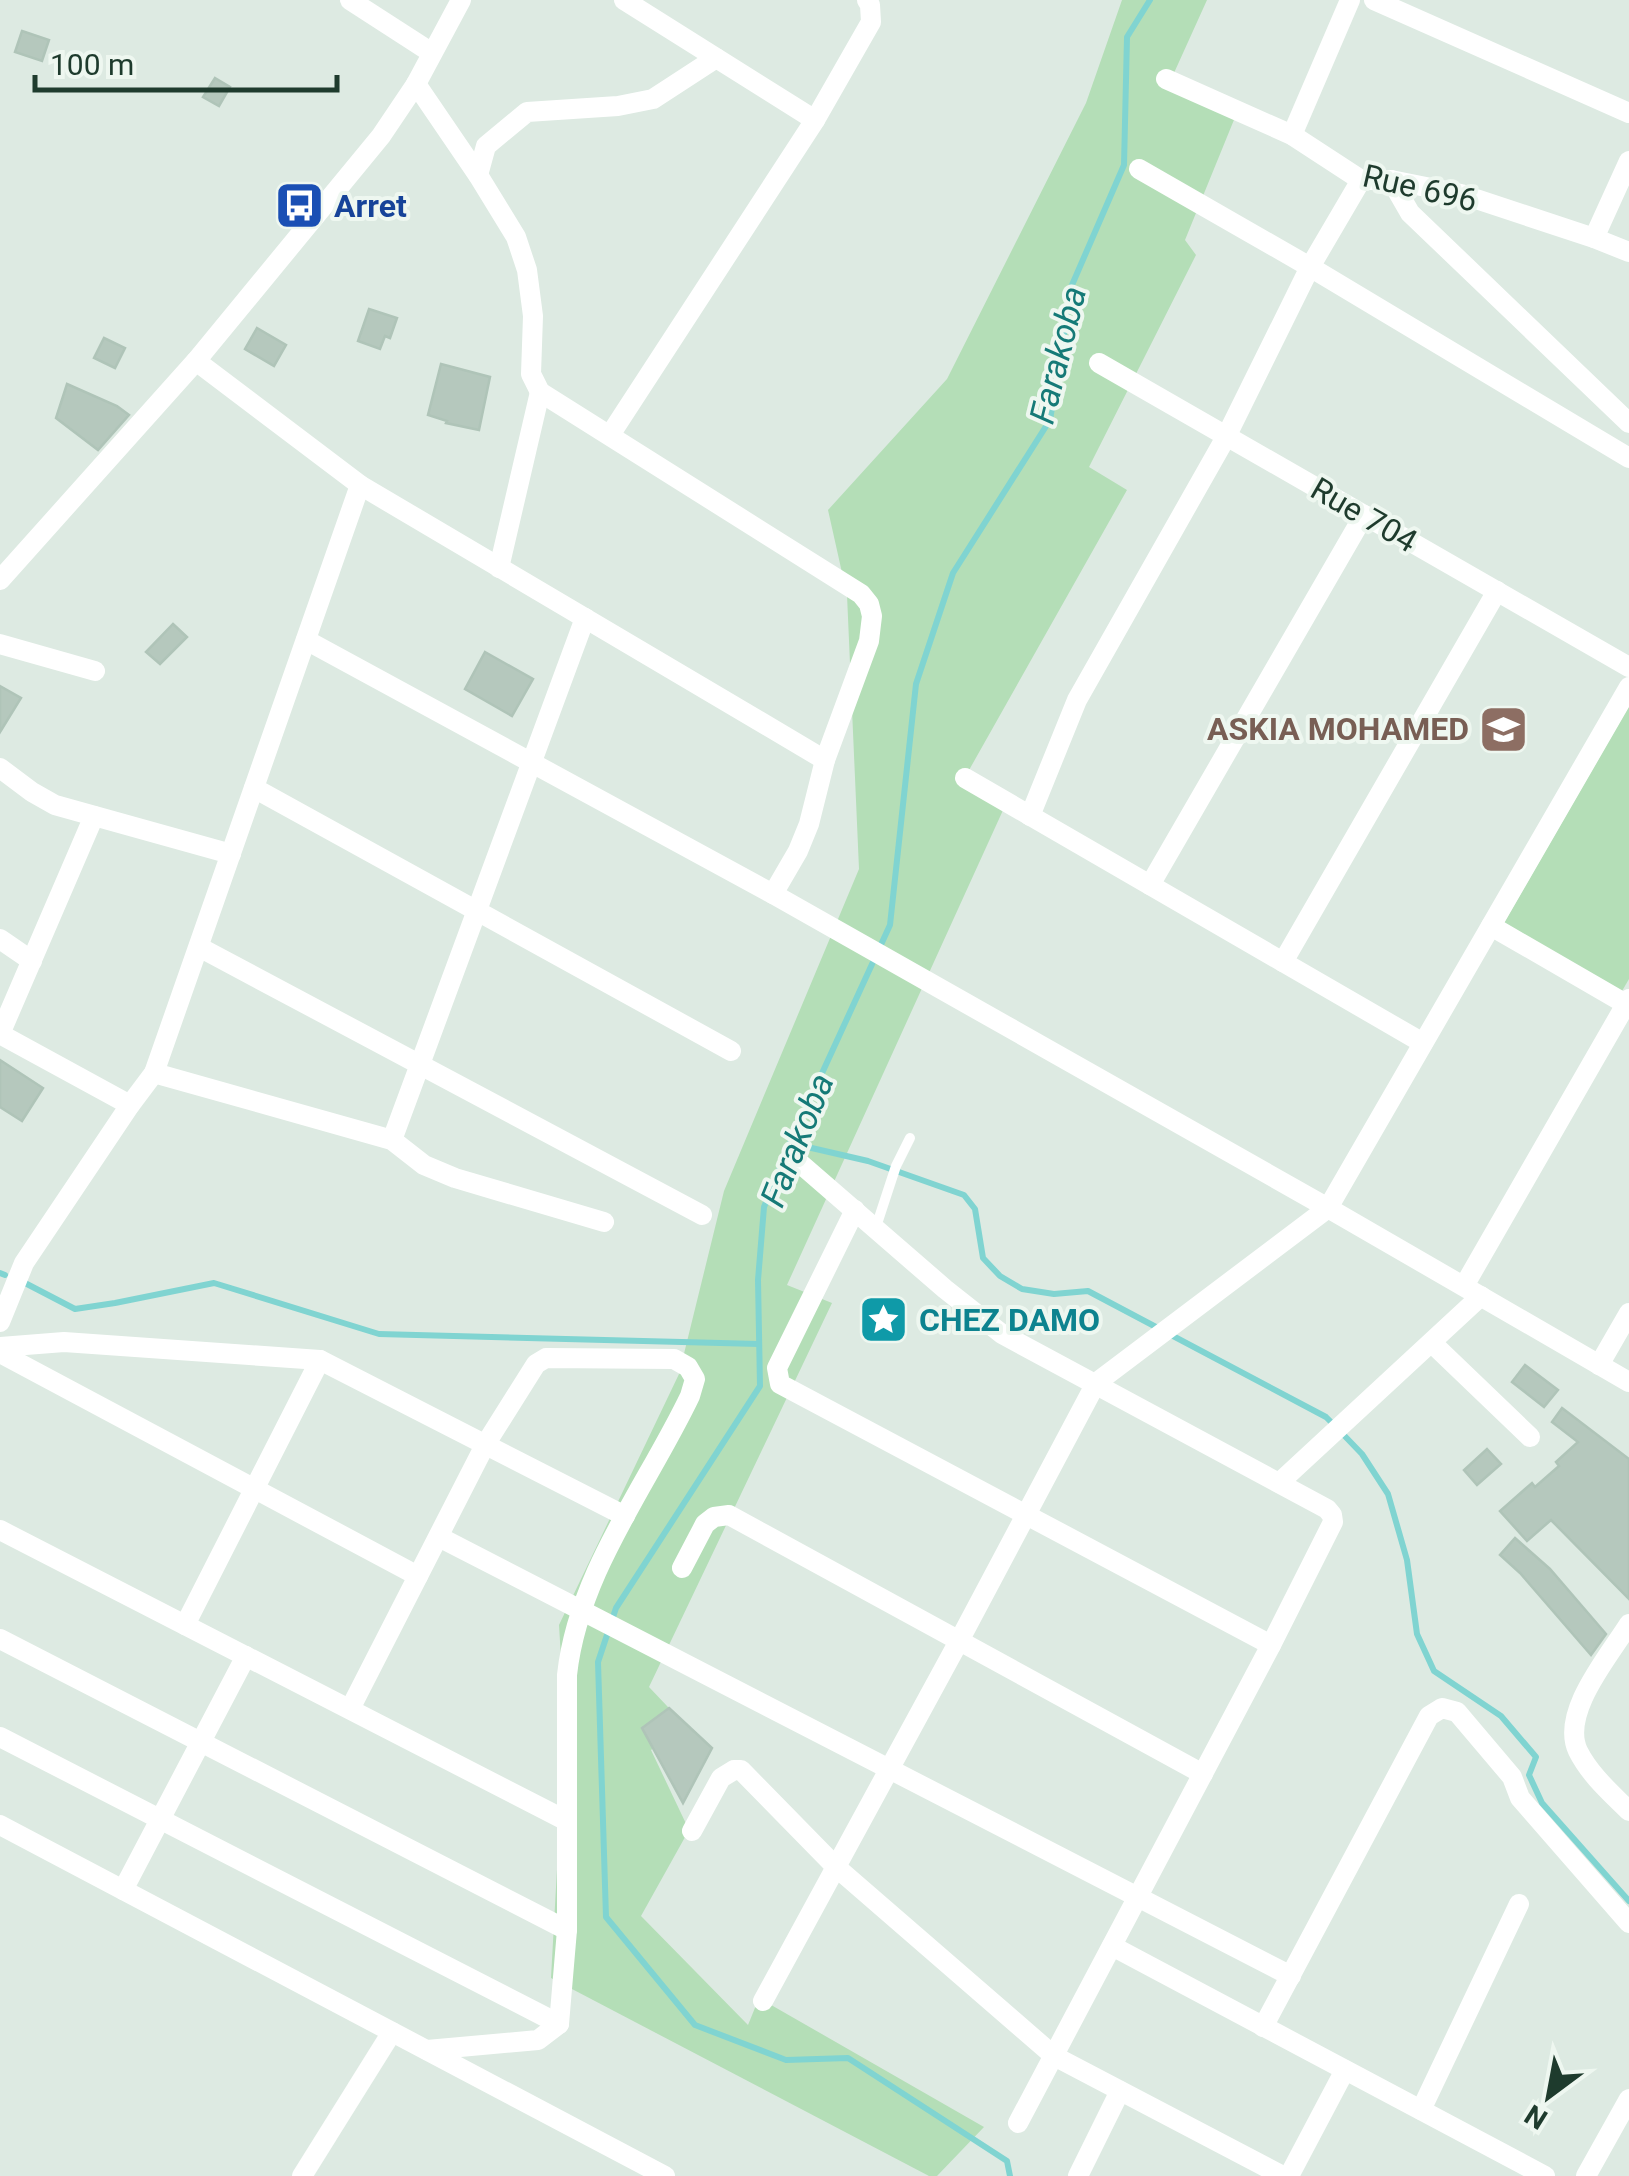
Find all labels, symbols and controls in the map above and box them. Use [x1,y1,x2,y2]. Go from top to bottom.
scale bar [35,30,338,92]
text: 100 m [50,47,134,82]
street label: Rue 696 [1359,156,1481,220]
bus stop icon: Arret [273,180,325,232]
place label: Arret [334,187,407,225]
water label: Farakoba [1022,282,1095,428]
street label: Rue 704 [1304,469,1424,561]
school or university icon: ASKIA MOHAMED [1478,703,1530,755]
place label: ASKIA MOHAMED [1207,710,1469,748]
water label: Farakoba [752,1068,843,1213]
place icon: CHEZ DAMO [858,1294,910,1346]
place label: CHEZ DAMO [919,1301,1100,1339]
north arrow [1499,2046,1599,2146]
text: N [1519,2098,1553,2136]

